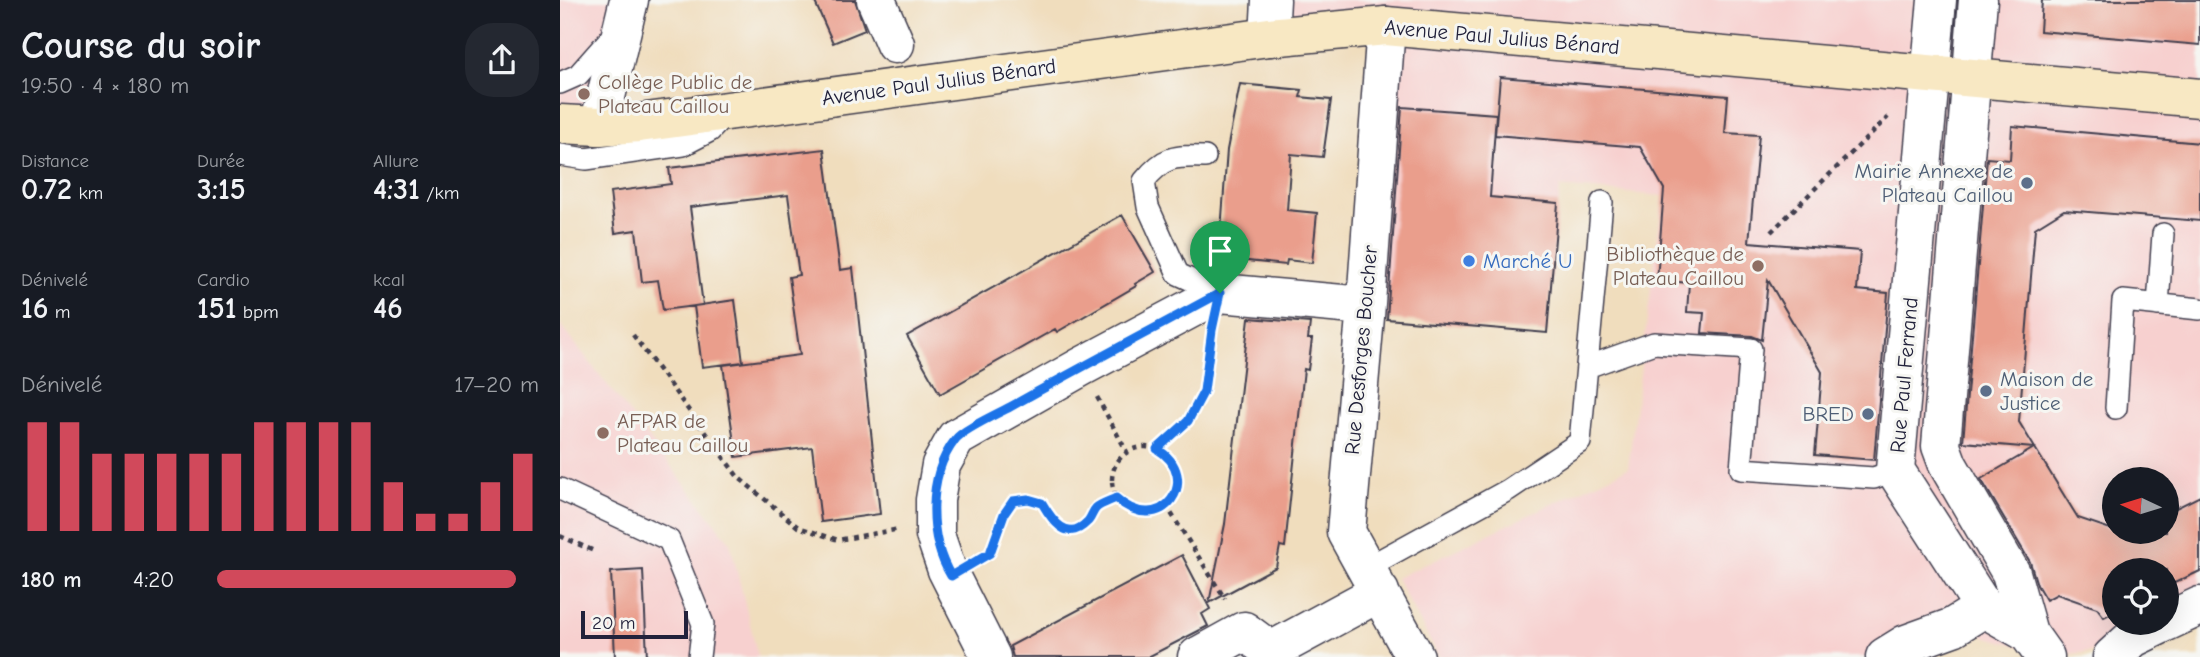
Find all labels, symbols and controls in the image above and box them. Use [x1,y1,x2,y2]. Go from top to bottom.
street label: Avenue Paul Julius Bénard [1383,15,1621,59]
button: share [465,23,539,97]
text: Course du soir [21,24,260,68]
street label: Avenue Paul Julius Bénard [820,54,1058,110]
place label: Collège Public de Plateau Caillou [598,70,752,118]
text: 19:50 · 4 × 180 m [21,72,189,99]
marker: Collège Public de Plateau Caillou [576,86,592,102]
text: Distance [21,150,89,172]
text: Durée [197,150,245,172]
text: Allure [373,150,419,172]
place label: Mairie Annexe de Plateau Caillou [1855,159,2013,207]
text: 0.72 [21,172,72,207]
text: 3:15 [197,172,246,207]
text: 4:31 [373,172,420,207]
marker: Mairie Annexe de Plateau Caillou [2019,175,2035,191]
text: km [72,182,103,204]
text: /km [420,182,459,204]
pin [1190,221,1250,293]
icon: arrive [1201,232,1239,270]
place label: Bibliothèque de Plateau Caillou [1606,242,1744,290]
street label: Rue Desforges Boucher [1340,244,1382,456]
place label: Marché U [1483,249,1573,273]
marker: Marché U [1461,253,1477,269]
marker: Bibliothèque de Plateau Caillou [1750,258,1766,274]
text: Dénivelé [21,269,88,291]
text: Cardio [197,269,250,291]
text: kcal [373,269,405,291]
text: 16 [21,291,48,326]
text: 151 [197,291,237,326]
text: 46 [373,291,403,326]
street label: Rue Paul Ferrand [1885,296,1923,454]
text: m [48,301,71,323]
text: bpm [237,301,279,323]
place label: Maison de Justice [2000,367,2093,415]
text: Dénivelé [21,371,102,398]
text: 17–20 m [454,371,539,398]
marker: Maison de Justice [1978,383,1994,399]
place label: BRED [1803,402,1854,426]
marker: BRED [1860,406,1876,422]
place label: AFPAR de Plateau Caillou [617,409,748,457]
marker: AFPAR de Plateau Caillou [595,425,611,441]
north arrow [2102,467,2179,544]
map controls [2102,467,2179,635]
button: locate [2102,558,2179,635]
text: 180 m [21,566,81,593]
text: 4:20 [133,566,174,593]
scale bar [581,608,688,640]
text: 20 m [592,612,636,634]

